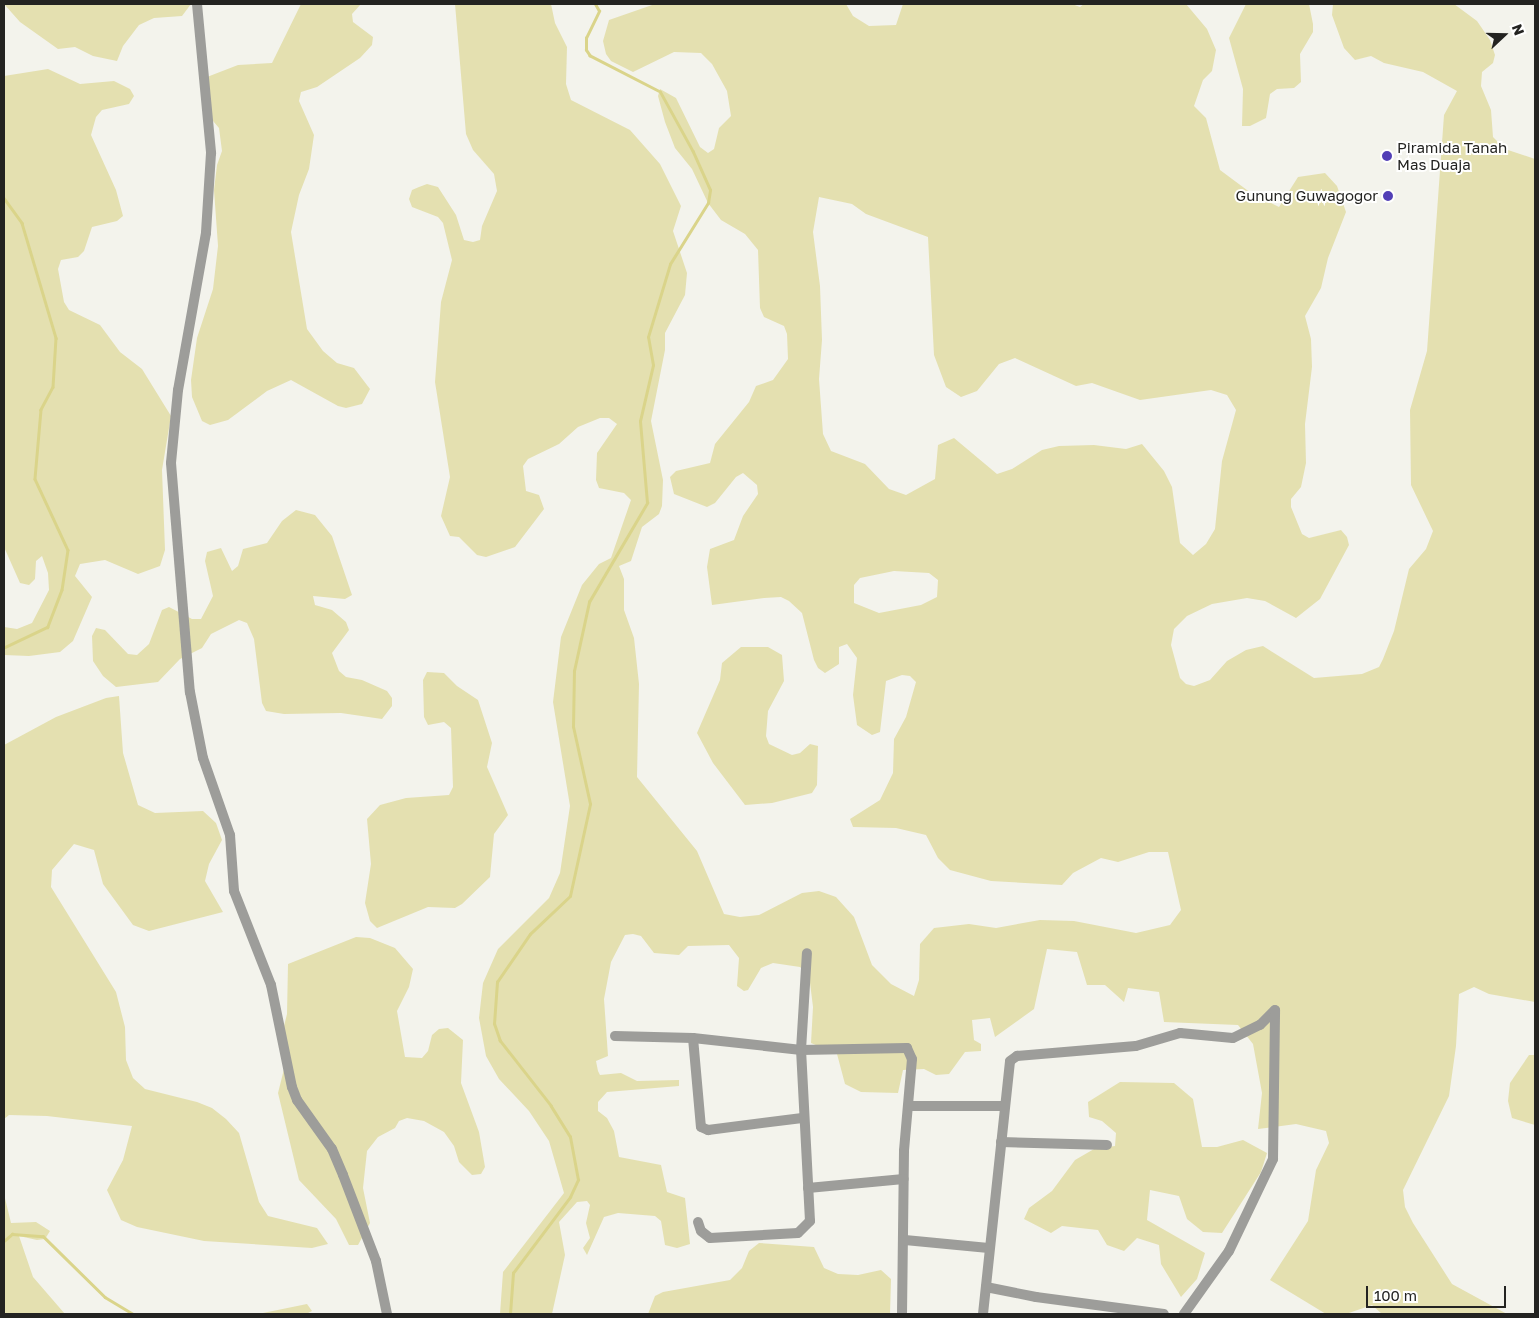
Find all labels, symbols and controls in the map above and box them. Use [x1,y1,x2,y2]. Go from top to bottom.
north arrow [1479,10,1529,60]
text: N [1509,21,1528,37]
place label: Piramida Tanah Mas Duaja [1397,138,1507,173]
marker: Piramida Tanah Mas Duaja [1381,150,1393,162]
place label: Gunung Guwagogor [1236,187,1378,205]
marker: Gunung Guwagogor [1382,190,1394,202]
scale bar [1369,1276,1509,1308]
text: 100 m [1374,1286,1417,1304]

